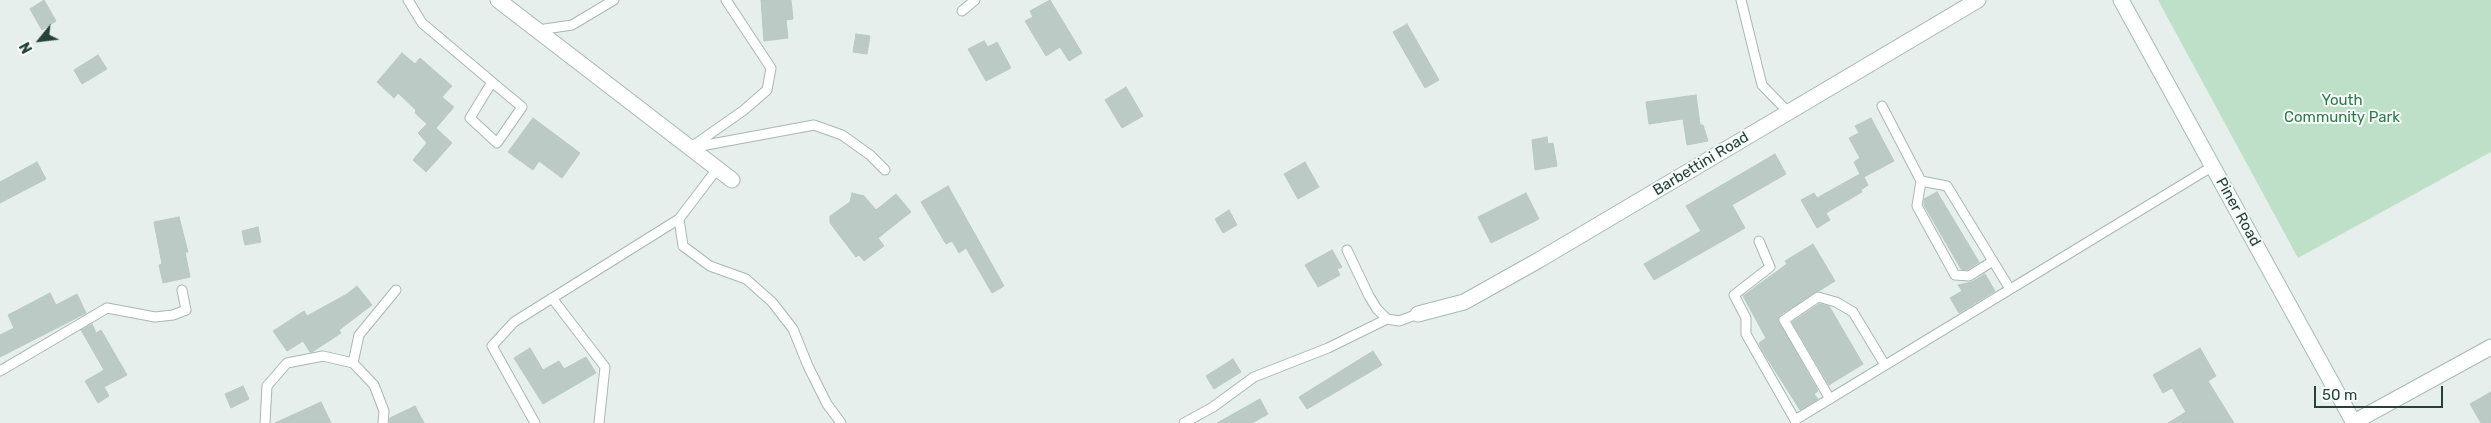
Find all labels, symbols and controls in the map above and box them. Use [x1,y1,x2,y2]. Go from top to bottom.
north arrow [15,15,65,65]
text: N [17,39,36,56]
park label: Youth Community Park [2284,92,2400,127]
street label: Barbettini Road [1650,128,1752,200]
street label: Piner Road [2212,175,2264,249]
scale bar [2316,376,2445,408]
text: 50 m [2322,386,2357,404]

